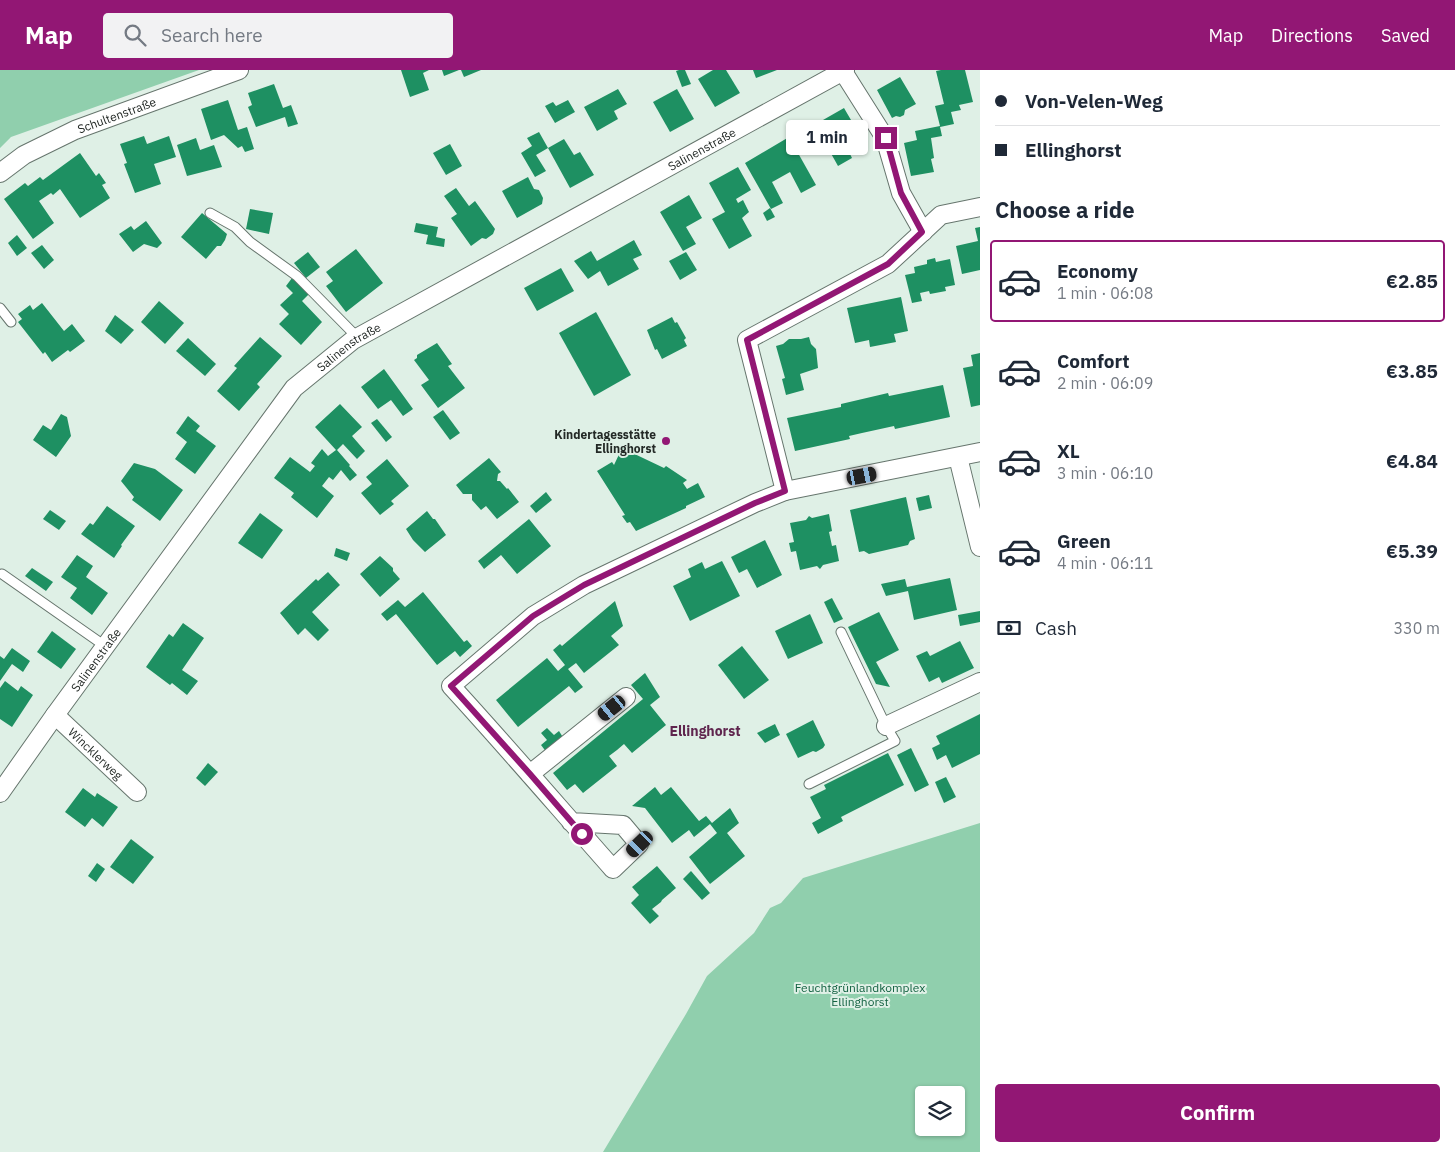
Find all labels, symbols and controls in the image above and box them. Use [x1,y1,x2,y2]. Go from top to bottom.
search box [103,13,453,58]
text: Map [25,19,73,51]
icon: search [121,21,149,49]
text: Search here [161,23,263,47]
text: Map [1208,24,1243,47]
text: Directions [1271,24,1353,47]
text: Saved [1381,24,1430,47]
text: Von-Velen-Weg [1025,89,1163,113]
street label: Schultenstraße [75,93,158,136]
callout: 1 min [786,120,868,156]
street label: Salinenstraße [665,124,738,173]
text: 1 min [806,127,848,147]
route end [875,127,897,149]
text: Ellinghorst [1025,138,1122,162]
text: Choose a ride [995,195,1135,224]
icon: car [997,259,1042,304]
text: Economy [1057,259,1138,283]
text: €2.85 [1386,269,1438,293]
text: 1 min · 06:08 [1057,283,1153,303]
street label: Salinenstraße [313,319,383,374]
icon: car [997,349,1042,394]
text: Comfort [1057,349,1130,373]
text: €3.85 [1386,359,1438,383]
text: 2 min · 06:09 [1057,373,1153,393]
place label: Kindertagesstätte Ellinghorst [554,427,656,456]
marker: Kindertagesstätte Ellinghorst [660,435,672,447]
icon: car [997,439,1042,484]
text: XL [1057,439,1080,463]
text: €4.84 [1386,449,1438,473]
text: 3 min · 06:10 [1057,463,1153,483]
car [845,466,878,486]
icon: car [997,529,1042,574]
text: Green [1057,529,1111,553]
text: €5.39 [1386,539,1438,563]
text: 4 min · 06:11 [1057,553,1153,573]
icon: cash [995,614,1023,642]
text: Cash [1035,616,1077,640]
text: 330 m [1393,618,1440,638]
street label: Salinenstraße [67,625,124,694]
car [595,693,628,723]
district label: Ellinghorst [669,722,741,740]
street label: Wincklerweg [65,724,127,783]
route start [571,823,593,845]
car [623,828,656,860]
park label: Feuchtgrünlandkomplex Ellinghorst [795,980,925,1009]
button: Confirm [995,1084,1440,1142]
map controls [915,1086,965,1136]
button: layers [915,1086,965,1136]

